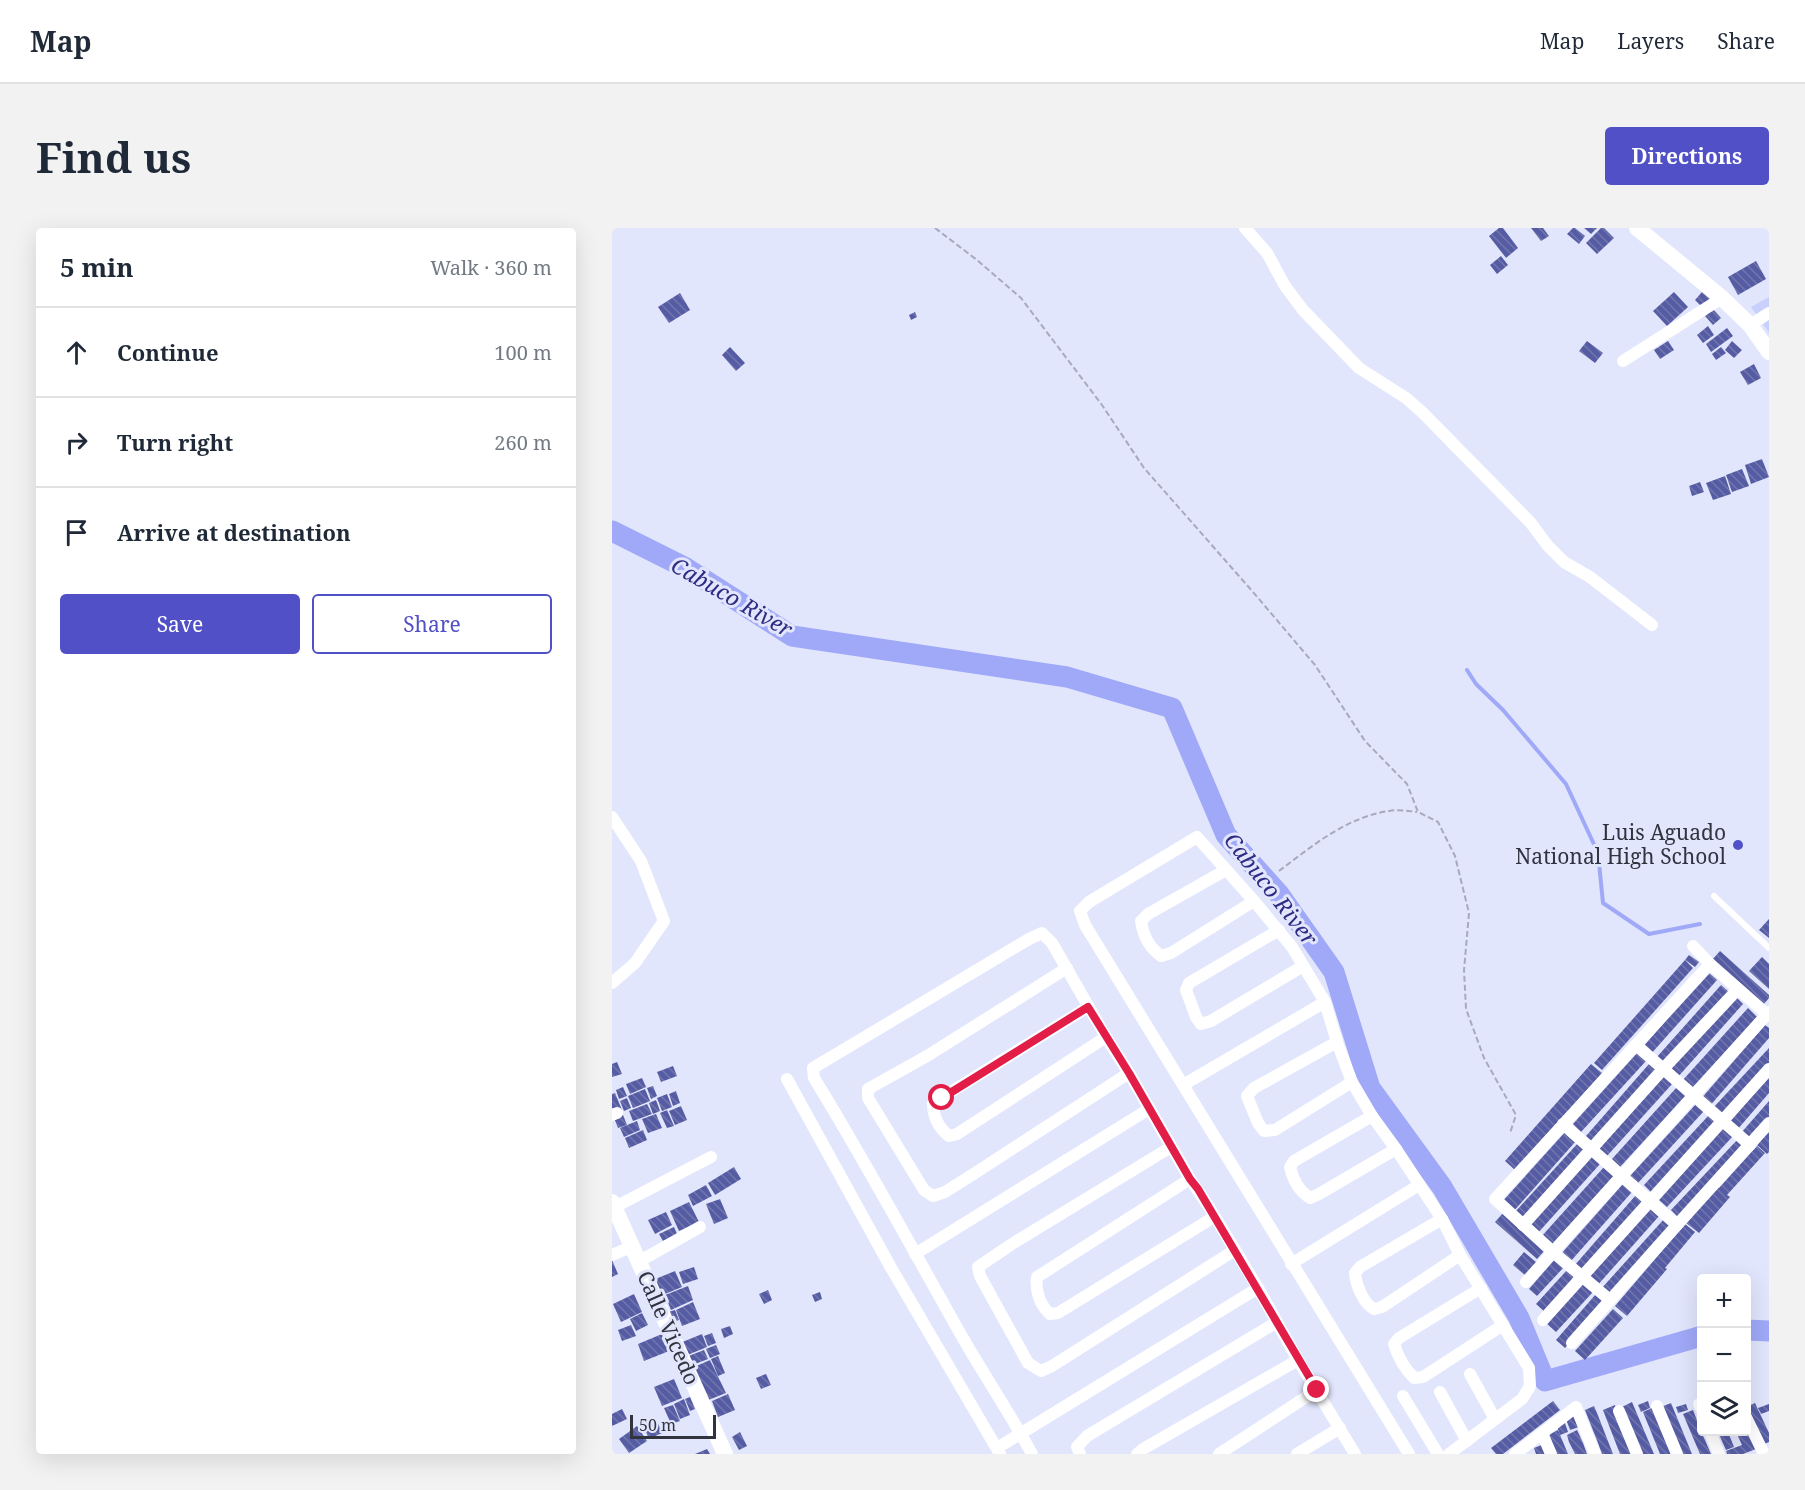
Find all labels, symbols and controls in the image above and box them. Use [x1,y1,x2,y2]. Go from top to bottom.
text: Map [30,22,92,60]
text: Map [1540,27,1584,55]
text: Layers [1617,27,1684,55]
text: Share [1717,27,1775,55]
button: Directions [1605,127,1769,185]
text: Find us [36,128,191,185]
text: 5 min [60,249,134,285]
text: Walk · 360 m [430,254,552,281]
icon: ahead [60,336,93,369]
text: Continue [117,337,219,367]
text: 100 m [494,339,552,366]
icon: right [60,426,93,459]
text: Turn right [117,427,233,457]
text: 260 m [494,429,552,456]
icon: arrive [60,516,93,549]
text: Arrive at destination [117,517,351,547]
water label: Cabuco River [666,549,799,643]
button: Save [60,594,300,654]
button: Share [312,594,552,654]
place label: Luis Aguado National High School [1515,818,1726,870]
water label: Cabuco River [1218,826,1326,952]
marker: Luis Aguado National High School [1731,838,1745,852]
route start [928,1084,954,1110]
street label: Calle Vicedo [631,1266,706,1389]
map controls [1697,1274,1751,1436]
button: + [1697,1274,1751,1328]
button: − [1697,1328,1751,1382]
route end [1303,1376,1329,1402]
button: layers [1697,1382,1751,1436]
scale bar [630,1412,716,1440]
text: 50 m [639,1414,676,1436]

